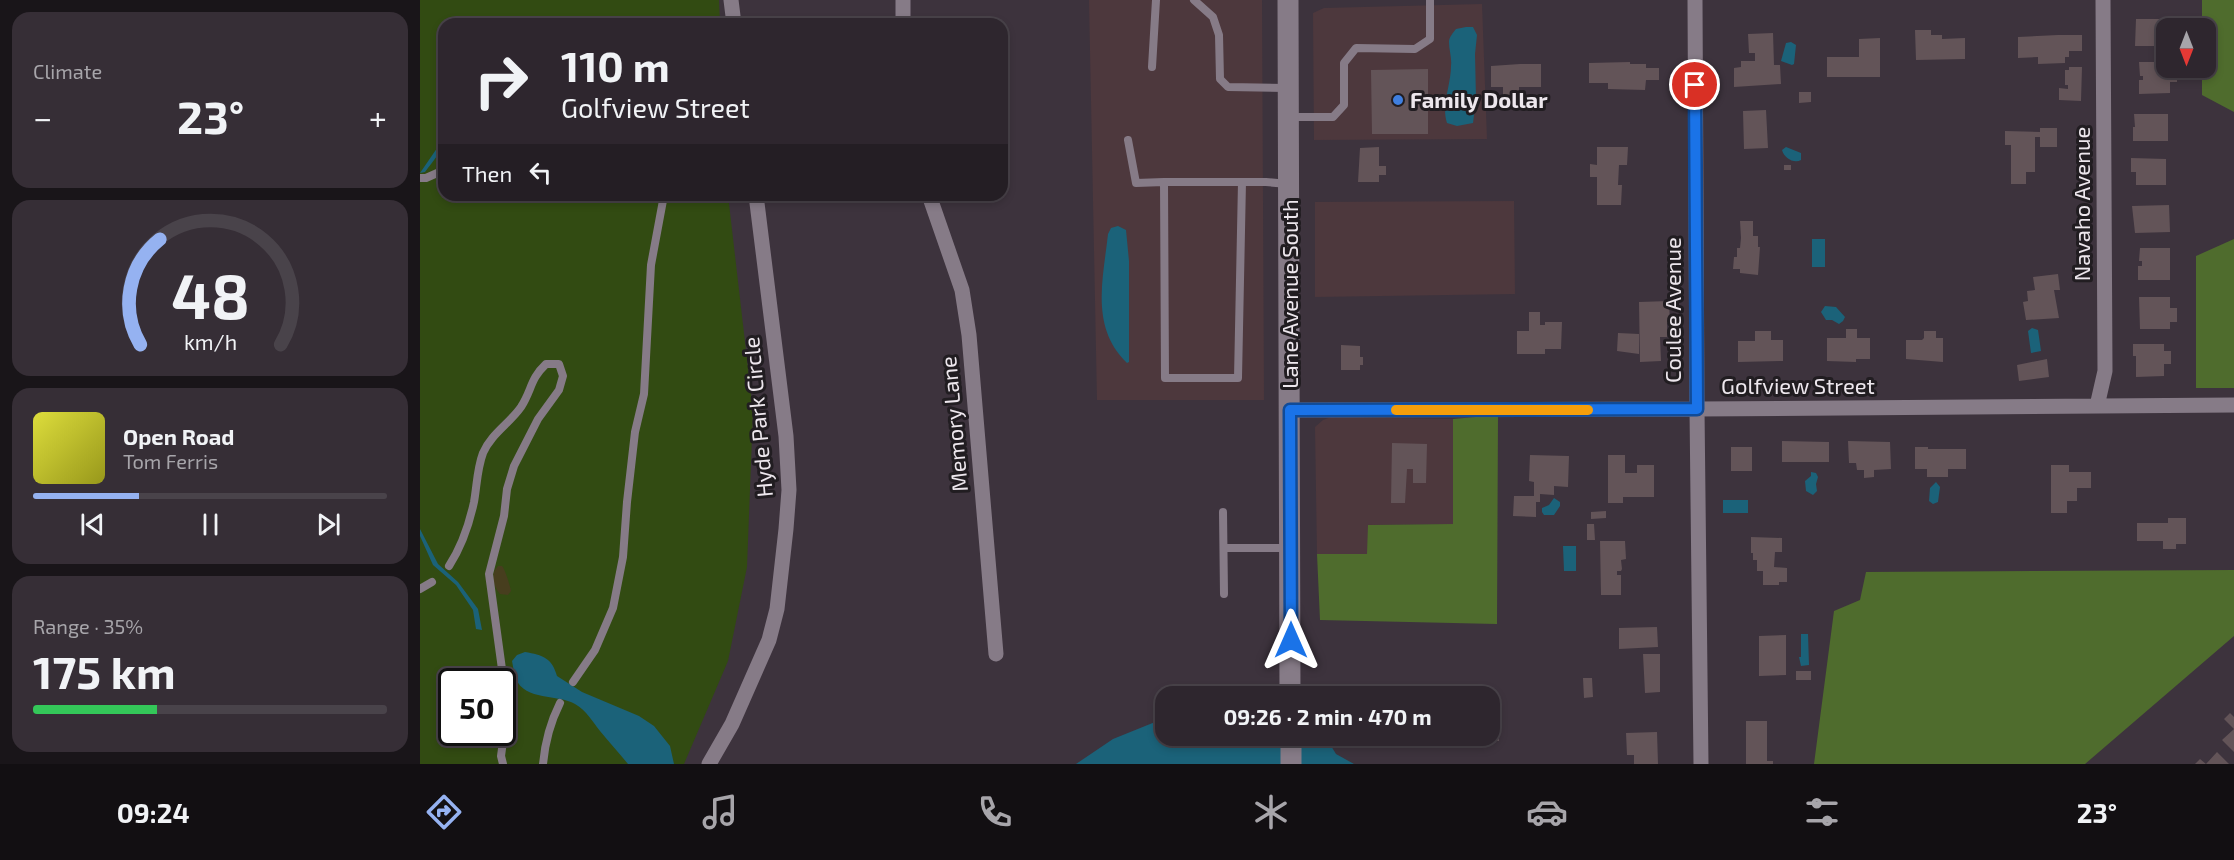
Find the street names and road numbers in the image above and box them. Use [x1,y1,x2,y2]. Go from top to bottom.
street label: Navaho Avenue [2068,127,2094,281]
street label: Lane Avenue South [1276,199,1302,389]
street label: Coulee Avenue [1659,237,1685,383]
street label: Hyde Park Circle [737,336,777,498]
street label: Memory Lane [934,355,972,493]
street label: Golfview Street [1721,372,1875,398]

